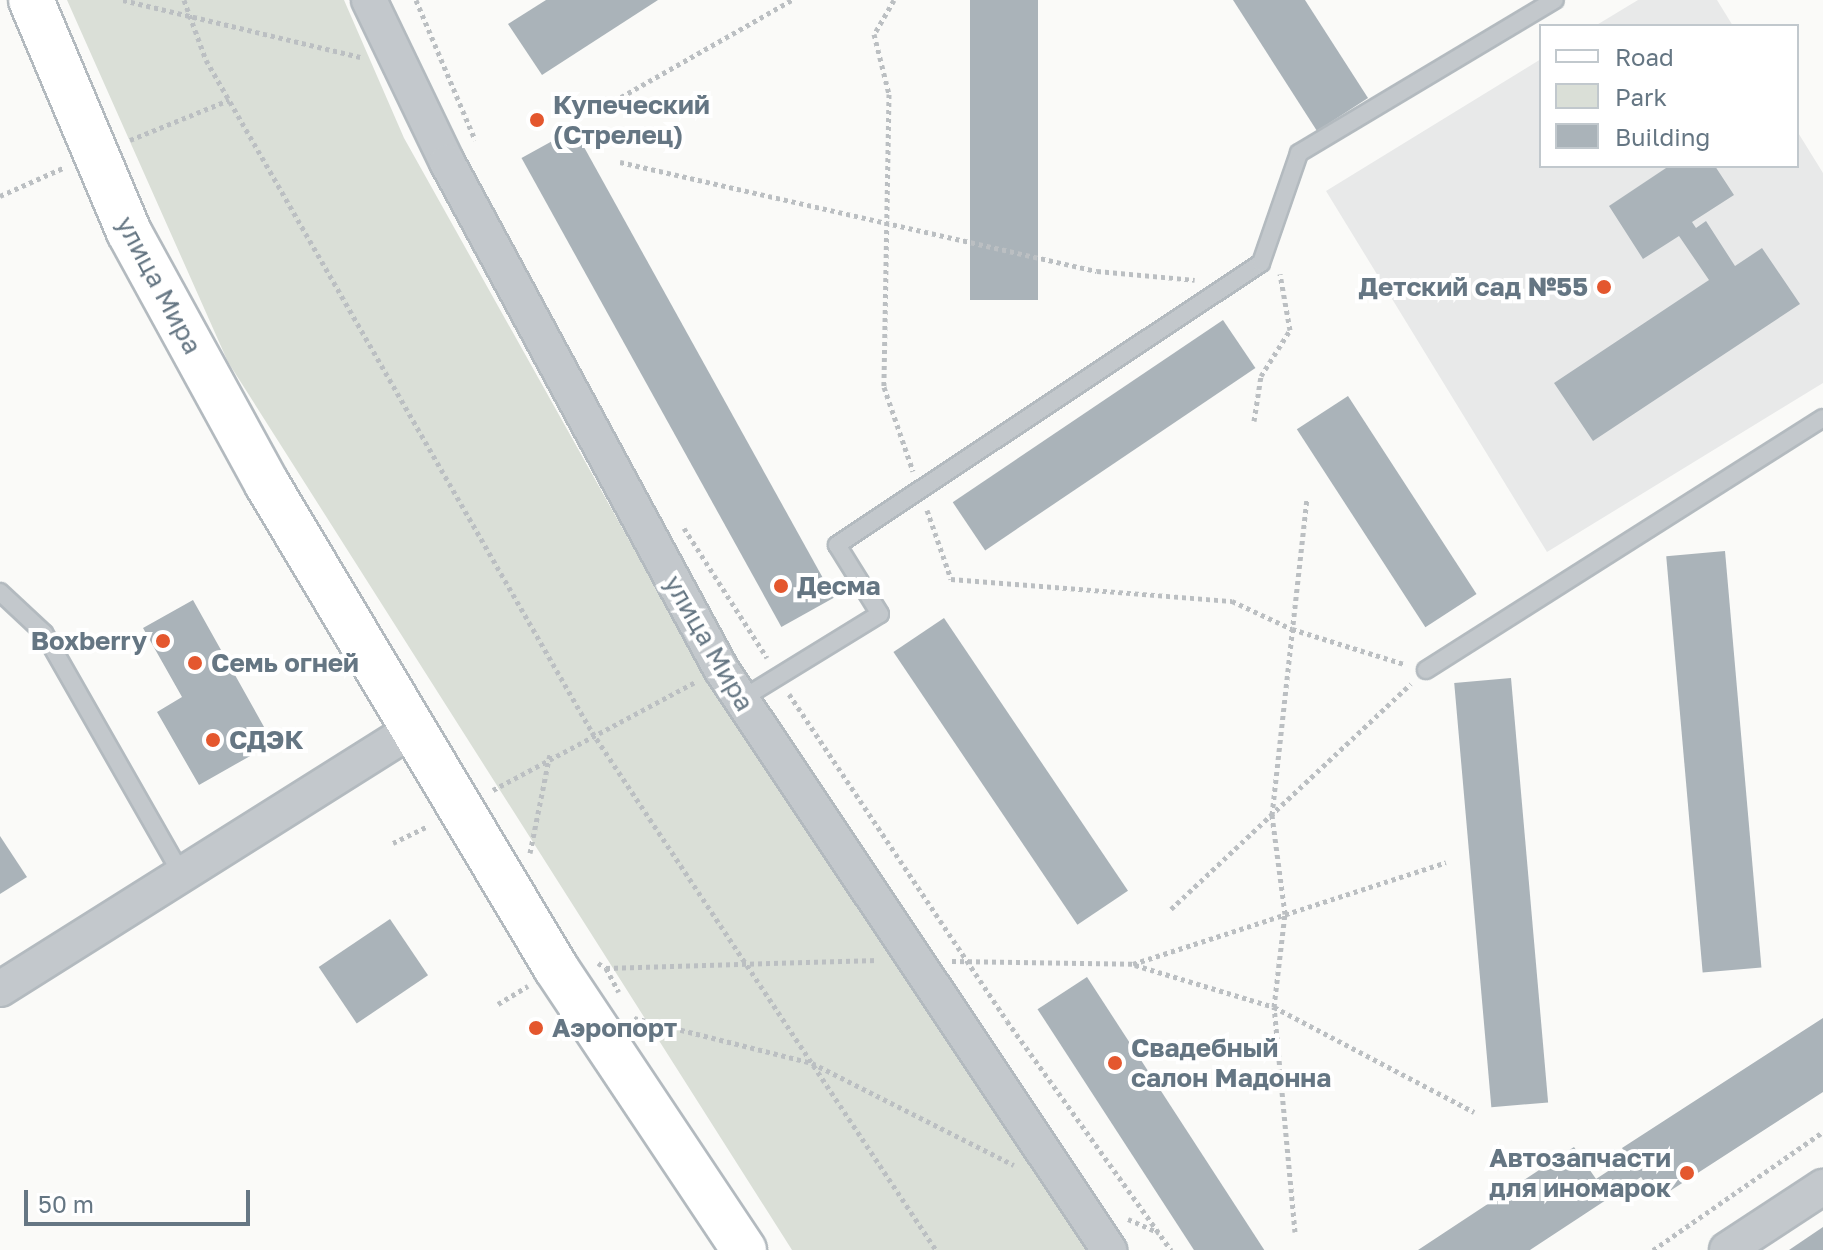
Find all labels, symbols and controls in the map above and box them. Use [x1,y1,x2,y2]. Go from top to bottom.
legend [1539,24,1799,168]
text: Road [1615,42,1674,71]
text: Park [1615,82,1667,111]
place label: Купеческий (Стрелец) [553,89,710,150]
marker: Купеческий (Стрелец) [528,111,546,129]
text: Building [1615,122,1710,151]
street label: улица Мира [110,211,208,359]
place label: Детский сад №55 [1359,271,1588,303]
marker: Детский сад №55 [1595,278,1613,296]
street label: улица Мира [658,570,760,716]
place label: Десма [797,570,881,602]
marker: Десма [772,577,790,595]
place label: Boxberry [31,625,147,657]
marker: Boxberry [154,632,172,650]
place label: Семь огней [211,647,359,679]
marker: Семь огней [186,654,204,672]
place label: СДЭК [229,724,304,756]
marker: СДЭК [204,731,222,749]
place label: Аэропорт [552,1012,677,1044]
marker: Аэропорт [527,1019,545,1037]
place label: Свадебный салон Мадонна [1131,1032,1331,1094]
marker: Свадебный салон Мадонна [1106,1054,1124,1072]
place label: Автозапчасти для иномарок [1489,1142,1671,1204]
marker: Автозапчасти для иномарок [1678,1164,1696,1182]
scale bar [28,1174,254,1224]
text: 50 m [38,1189,94,1218]

